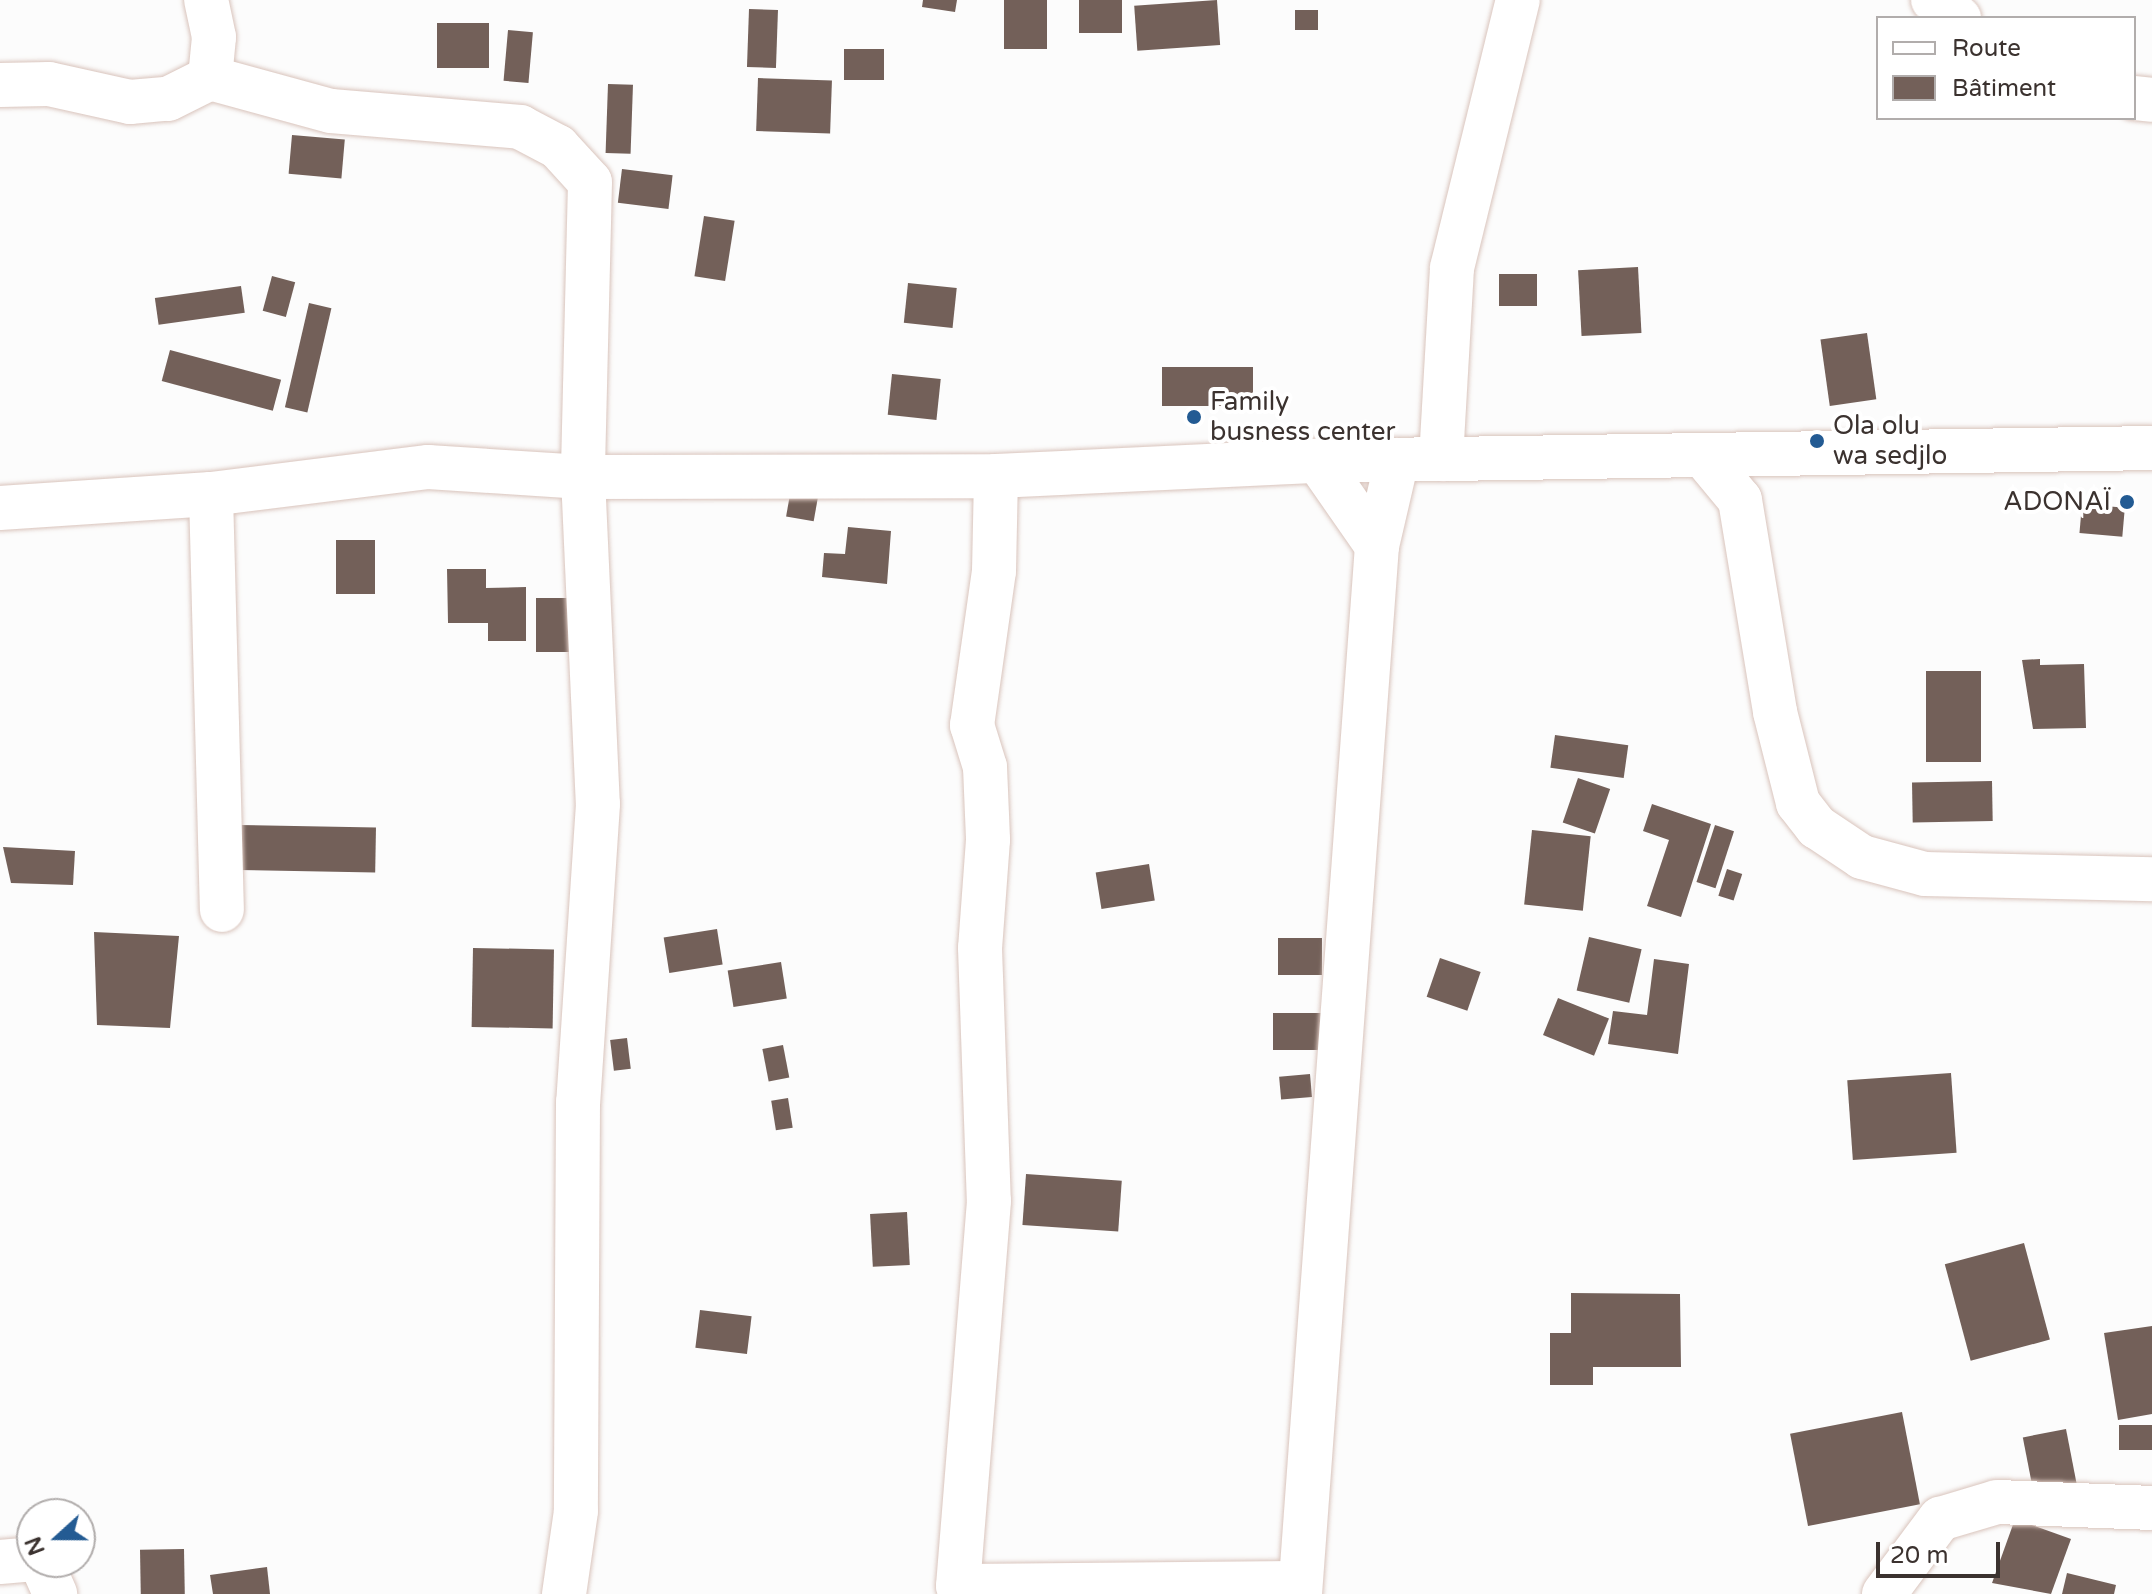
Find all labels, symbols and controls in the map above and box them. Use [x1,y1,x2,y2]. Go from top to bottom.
legend [1876,16,2136,120]
text: Route [1952,34,2021,63]
text: Bâtiment [1952,74,2056,103]
place label: Family busness center [1210,386,1395,448]
marker: Family busness center [1185,408,1203,426]
place label: Ola olu wa sedjlo [1833,410,1947,472]
marker: Ola olu wa sedjlo [1808,432,1826,450]
place label: ADONAÏ [2003,486,2111,518]
marker: ADONAÏ [2118,493,2136,511]
north arrow [16,1498,96,1578]
scale bar [1880,1526,2004,1576]
text: N [20,1533,51,1559]
text: 20 m [1890,1541,1948,1570]

